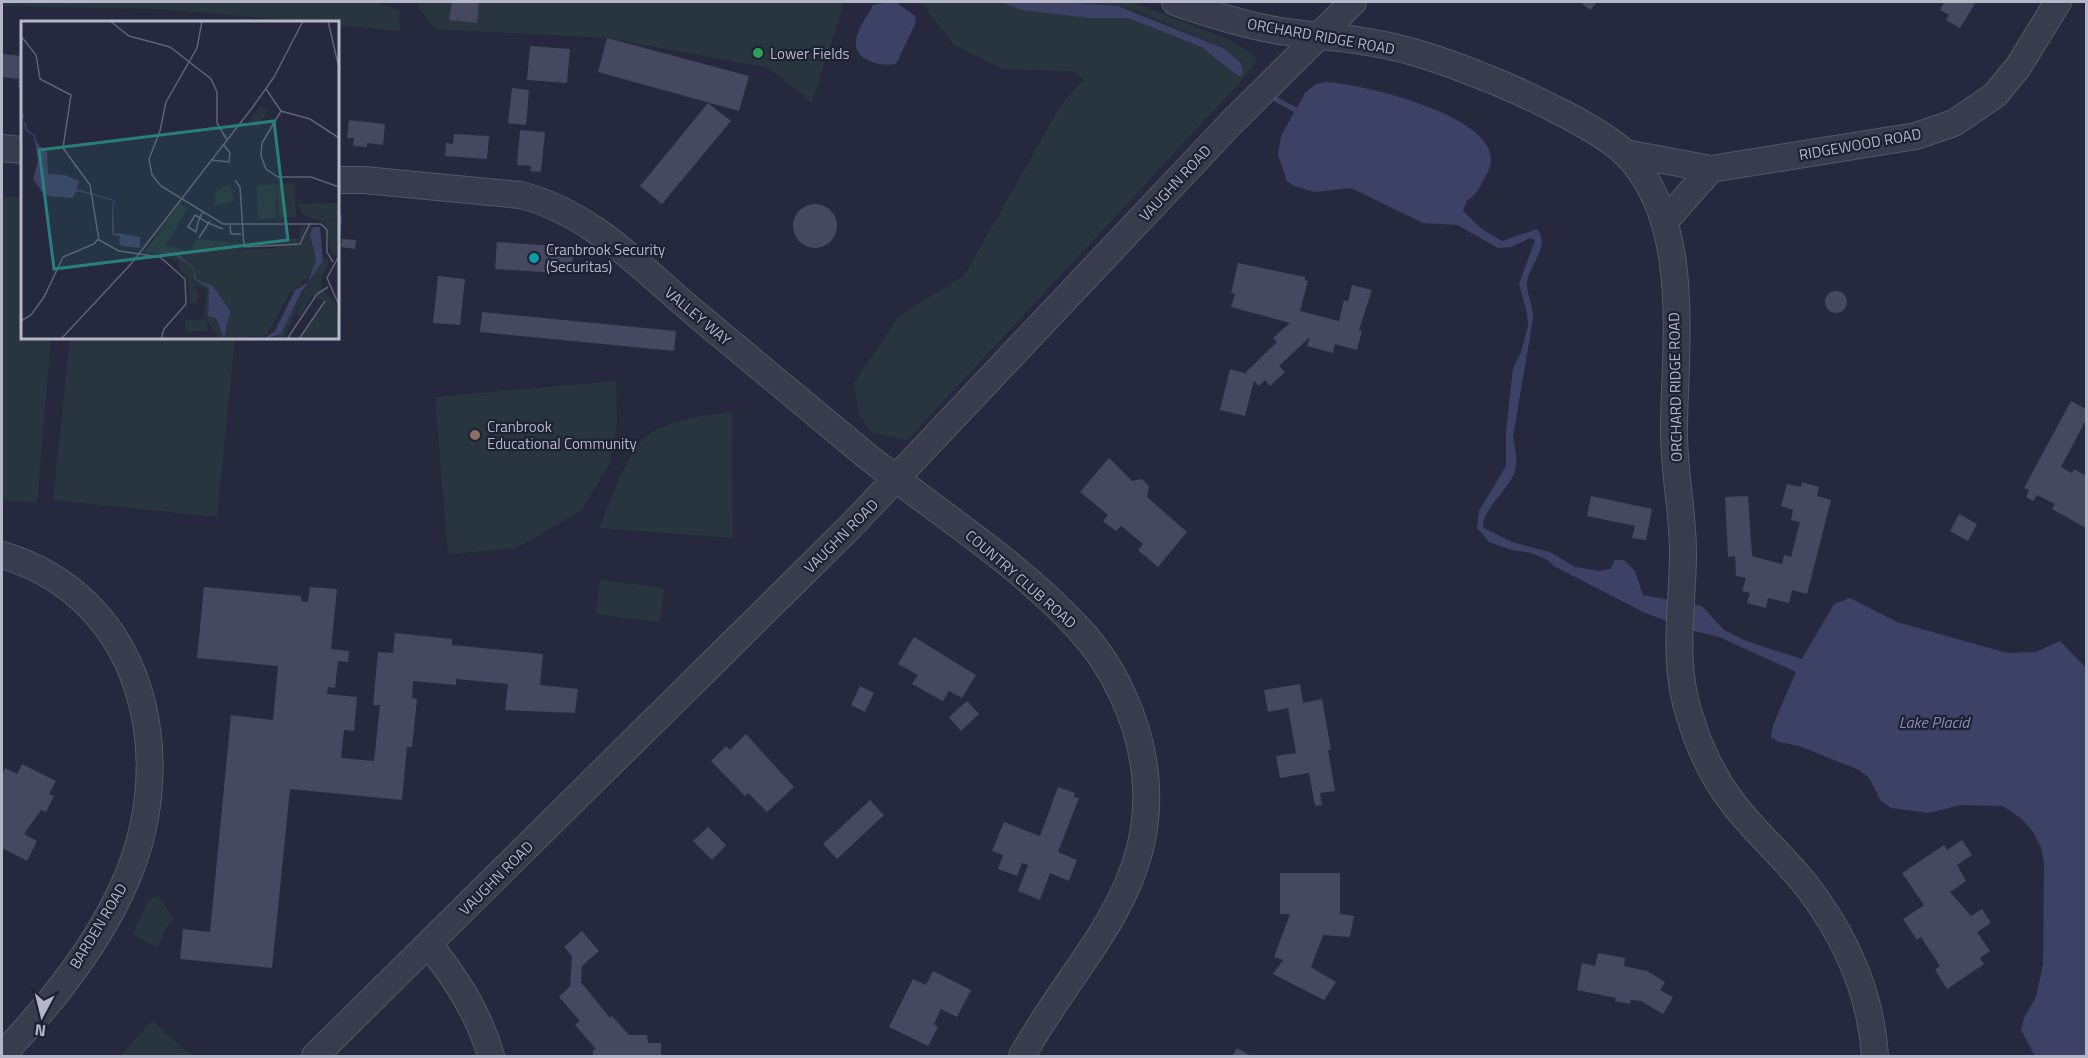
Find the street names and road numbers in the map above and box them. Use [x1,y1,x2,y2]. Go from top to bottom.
street label: ORCHARD RIDGE ROAD [1245,12,1397,60]
street label: RIDGEWOOD ROAD [1797,122,1923,166]
street label: VAUGHN ROAD [1133,140,1217,226]
street label: VALLEY WAY [660,281,736,351]
street label: ORCHARD RIDGE ROAD [1662,312,1688,462]
street label: VAUGHN ROAD [799,494,883,578]
street label: COUNTRY CLUB ROAD [960,524,1082,634]
street label: VAUGHN ROAD [454,836,538,920]
street label: BARDEN ROAD [63,879,133,973]

